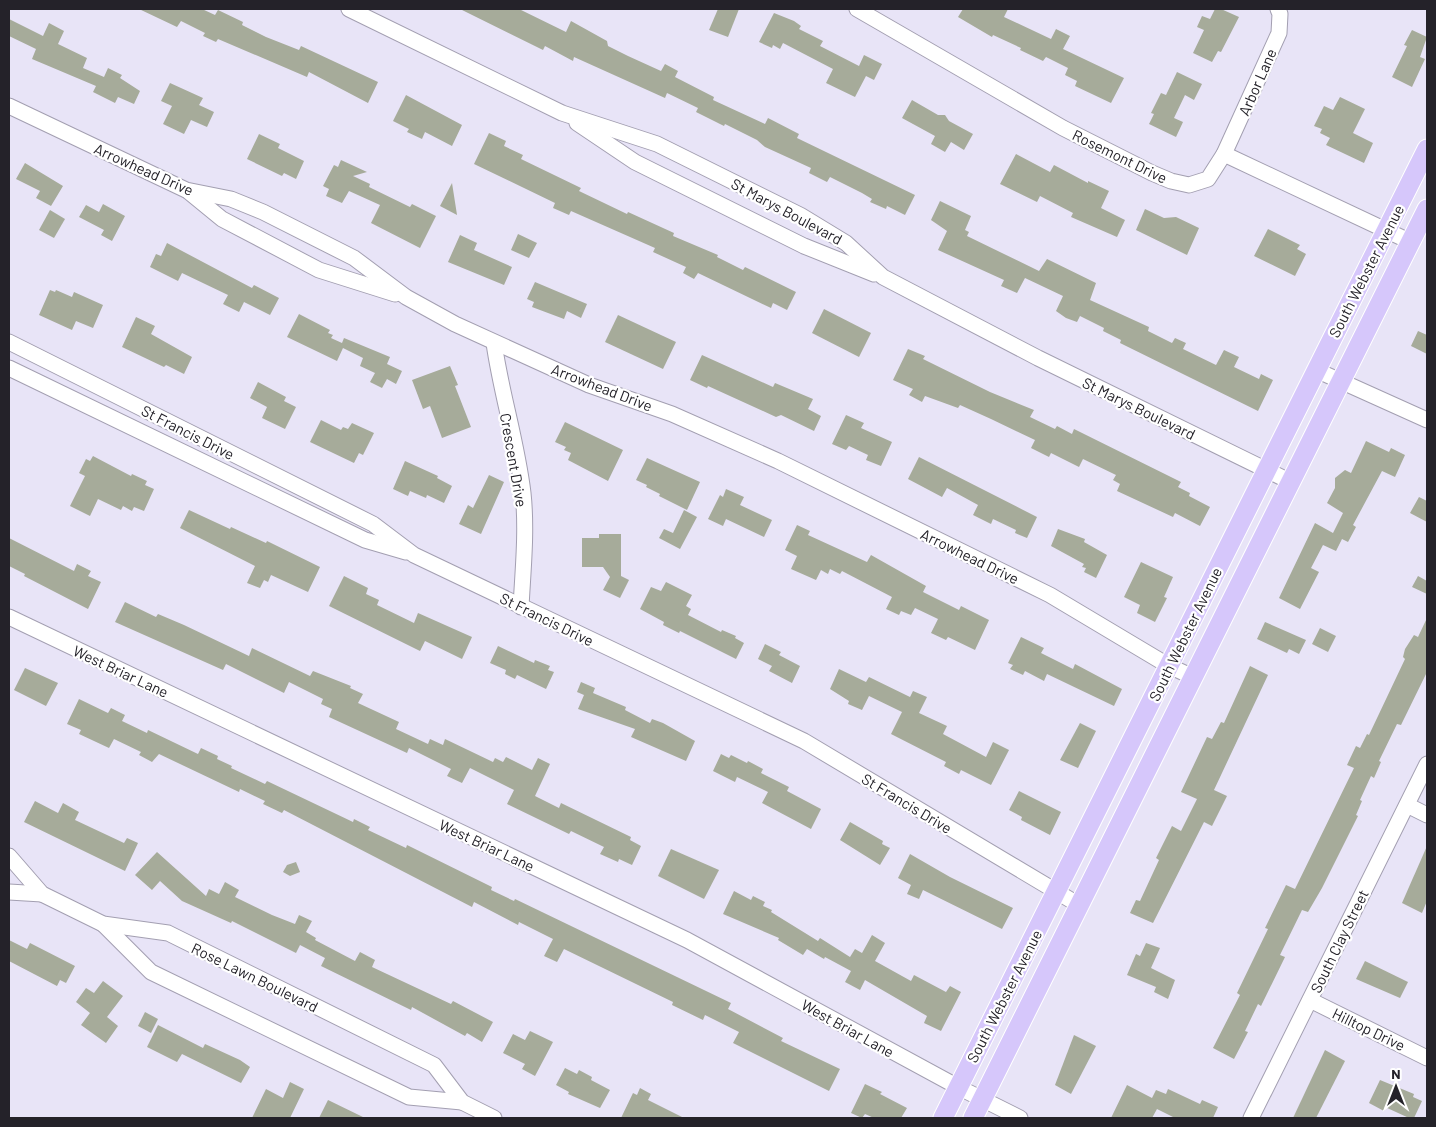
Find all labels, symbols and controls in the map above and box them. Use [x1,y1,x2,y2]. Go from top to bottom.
street label: Arbor Lane [1234,46,1280,118]
street label: Rosemont Drive [1070,125,1170,187]
street label: Arrowhead Drive [92,139,196,199]
street label: St Marys Boulevard [728,174,846,248]
street label: South Webster Avenue [1325,202,1407,340]
street label: Arrowhead Drive [549,359,655,415]
street label: St Marys Boulevard [1080,373,1198,443]
street label: St Francis Drive [139,401,237,463]
street label: Crescent Drive [497,412,531,508]
street label: Arrowhead Drive [918,524,1022,588]
street label: South Webster Avenue [1145,564,1225,704]
street label: St Francis Drive [497,589,597,649]
street label: West Briar Lane [71,641,171,701]
street label: St Francis Drive [859,769,955,837]
street label: West Briar Lane [437,815,537,875]
street label: South Clay Street [1306,886,1372,996]
street label: South Webster Avenue [963,927,1045,1065]
street label: Rose Lawn Boulevard [189,939,321,1015]
street label: West Briar Lane [799,995,897,1061]
street label: Hilltop Drive [1330,1004,1408,1054]
north arrow [1371,1062,1421,1112]
text: N [1391,1065,1401,1082]

